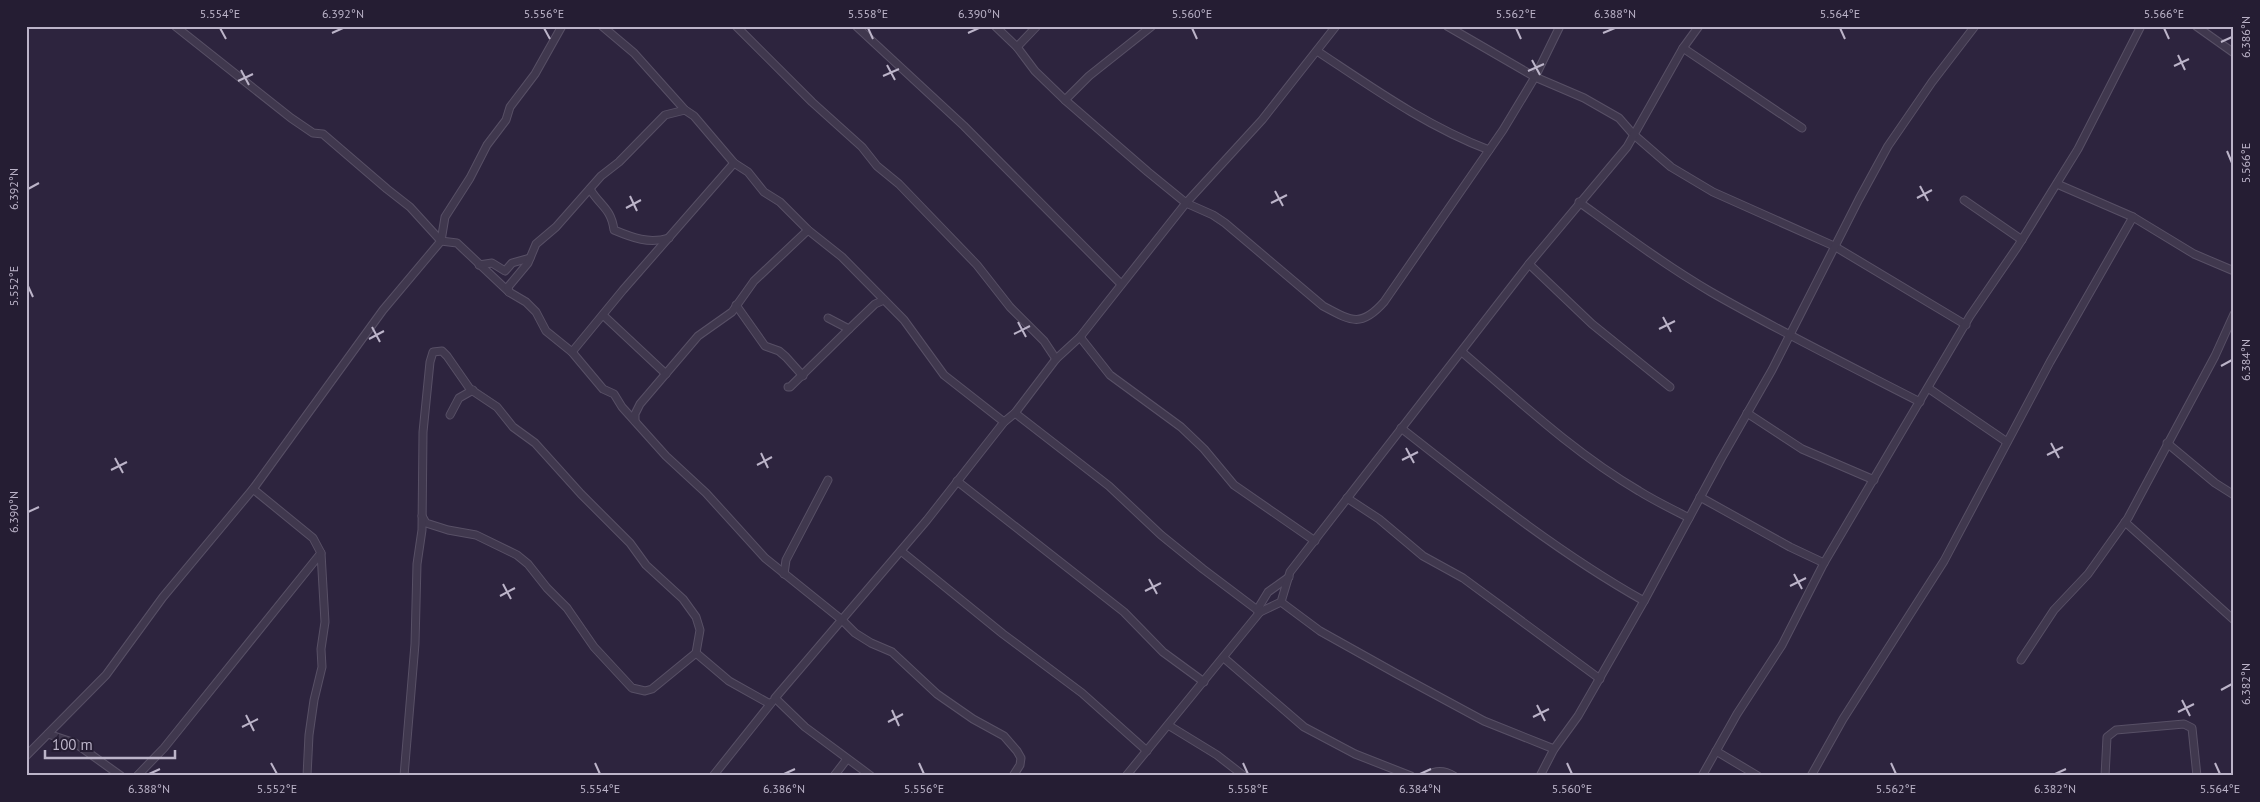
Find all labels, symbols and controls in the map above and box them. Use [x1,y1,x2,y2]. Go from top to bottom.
text: 5.554°E [200,6,240,21]
text: 6.392°N [322,6,364,21]
text: 5.556°E [524,6,564,21]
text: 5.558°E [848,6,888,21]
text: 6.390°N [958,6,1000,21]
text: 5.560°E [1172,6,1212,21]
text: 5.562°E [1496,6,1536,21]
text: 6.388°N [1594,6,1636,21]
text: 5.564°E [1820,6,1860,21]
text: 5.566°E [2144,6,2184,21]
text: 6.386°N [2238,16,2253,58]
text: 5.566°E [2238,143,2253,183]
text: 6.392°N [6,168,21,210]
text: 5.552°E [6,266,21,306]
text: 6.384°N [2238,339,2253,381]
text: 6.390°N [6,491,21,533]
text: 6.382°N [2238,663,2253,705]
scale bar [45,727,175,759]
text: 100 m [52,735,93,754]
text: 6.388°N [128,781,170,796]
text: 5.552°E [257,781,297,796]
text: 5.554°E [580,781,620,796]
text: 6.386°N [763,781,805,796]
text: 5.556°E [904,781,944,796]
text: 5.558°E [1228,781,1268,796]
text: 6.384°N [1399,781,1441,796]
text: 5.560°E [1552,781,1592,796]
text: 5.562°E [1876,781,1916,796]
text: 6.382°N [2034,781,2076,796]
text: 5.564°E [2200,781,2240,796]

